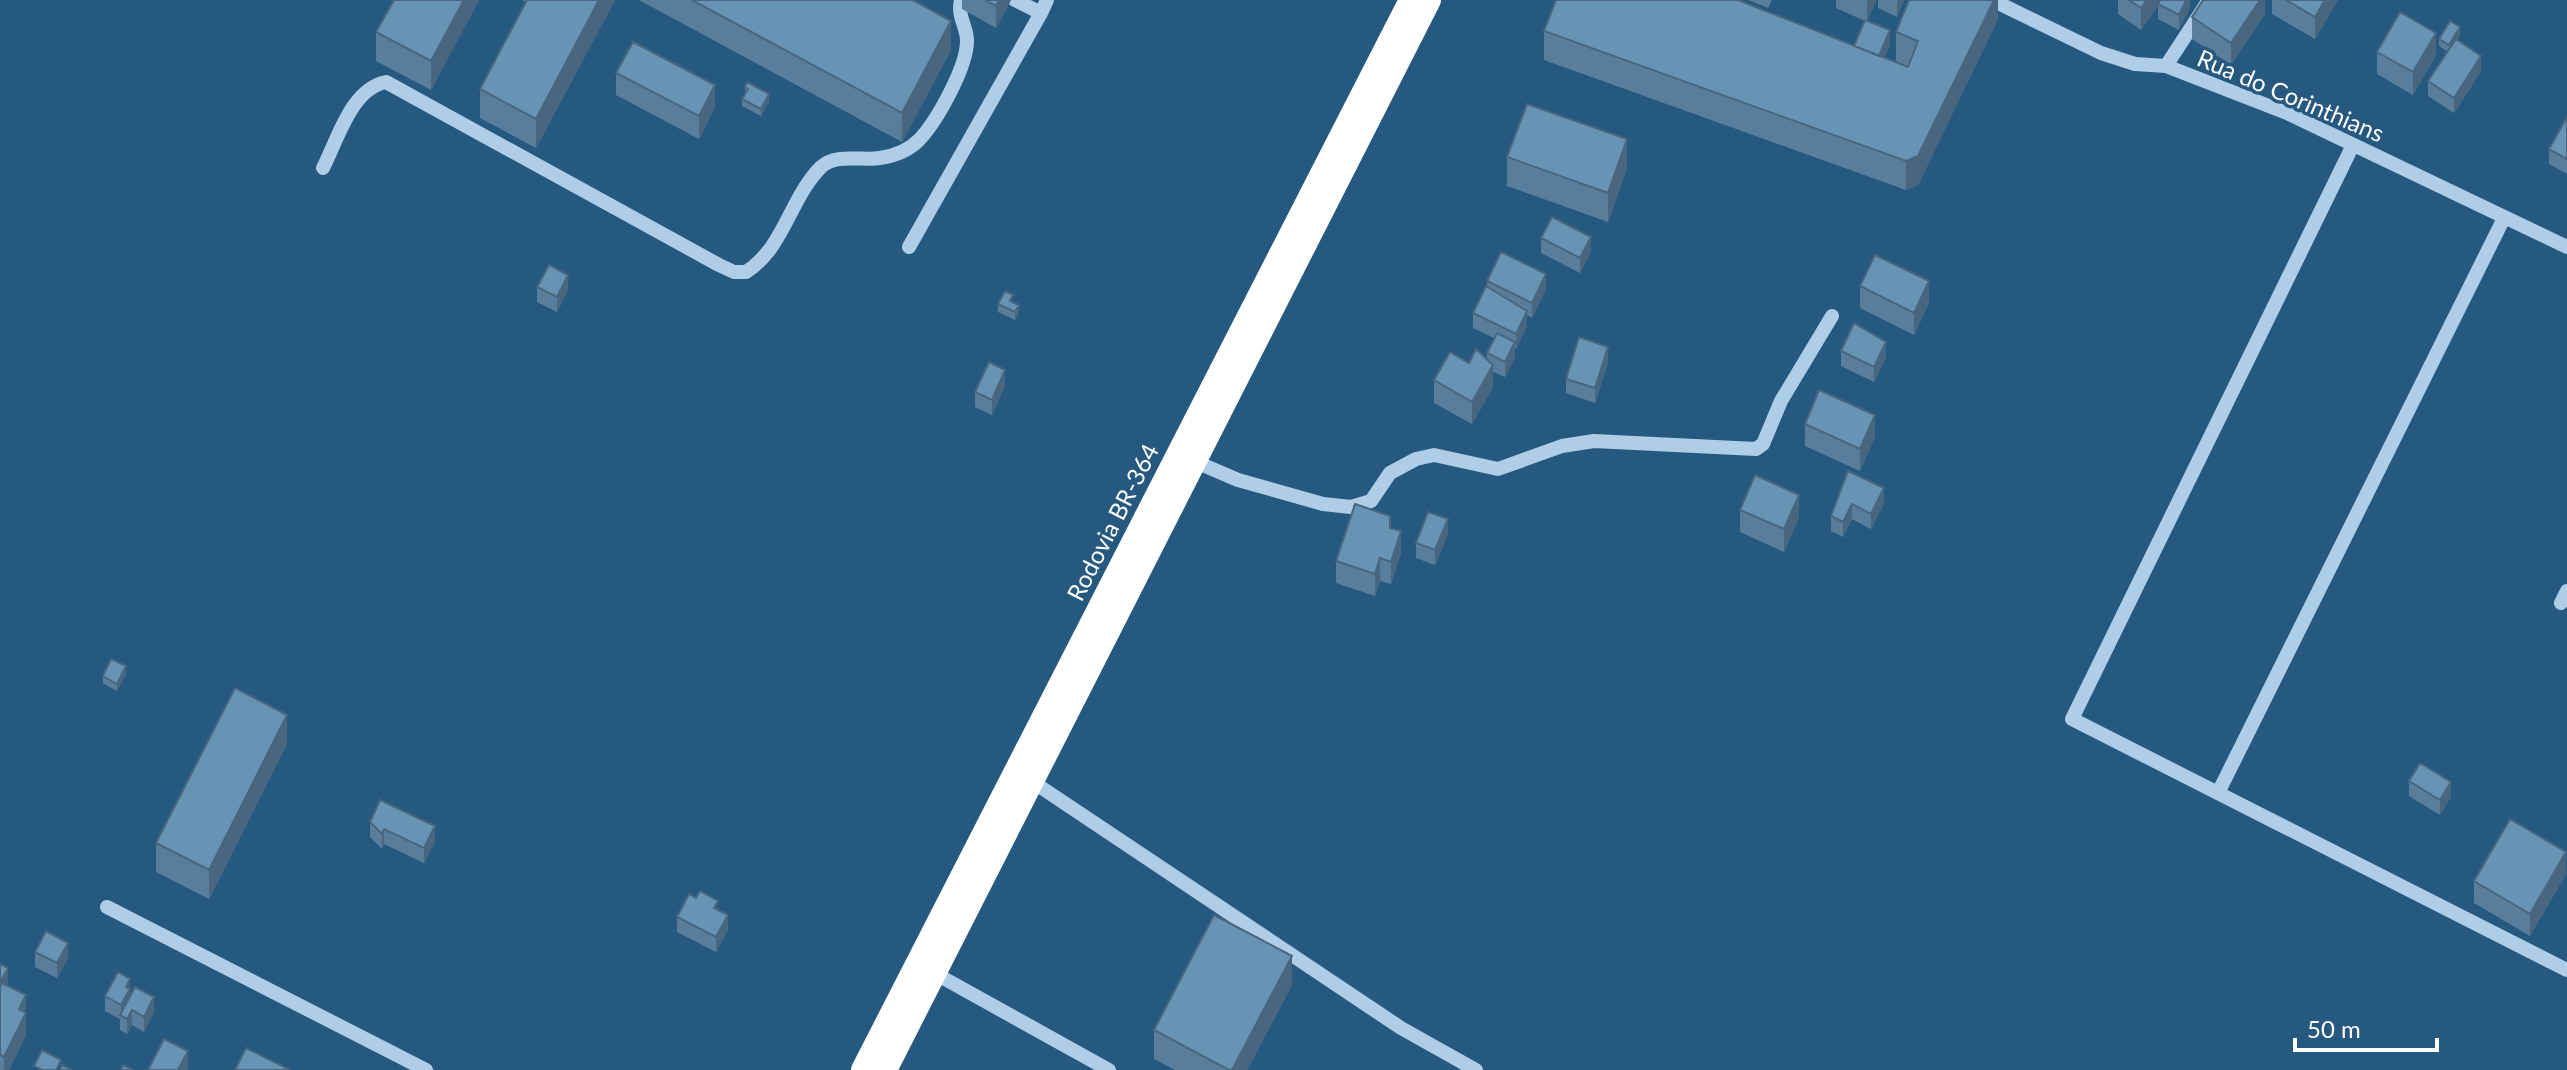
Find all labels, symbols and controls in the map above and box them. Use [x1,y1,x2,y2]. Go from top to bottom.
street label: Rua do Corinthians [2193,43,2389,147]
street label: Rodovia BR-364 [1060,439,1164,605]
scale bar [2295,1002,2437,1052]
text: 50 m [2307,1014,2361,1043]

